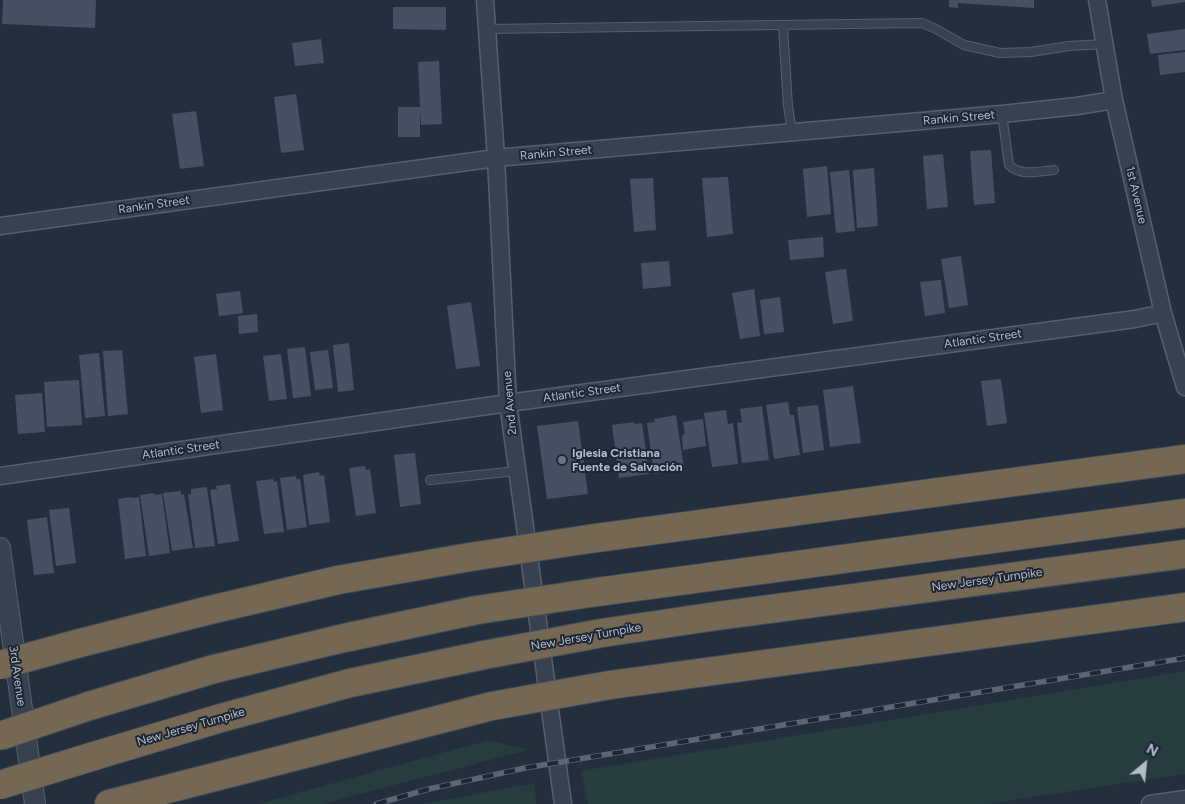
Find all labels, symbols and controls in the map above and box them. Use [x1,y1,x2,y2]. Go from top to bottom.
street label: Rankin Street [922,108,996,128]
street label: Rankin Street [519,143,593,163]
street label: 1st Avenue [1122,165,1150,225]
street label: Rankin Street [117,193,191,217]
street label: Atlantic Street [943,326,1023,352]
street label: 2nd Avenue [500,371,520,435]
street label: Atlantic Street [542,380,622,406]
street label: Atlantic Street [141,437,221,463]
place label: Iglesia Cristiana Fuente de Salvación [572,446,683,474]
marker: Iglesia Cristiana Fuente de Salvación [556,454,568,466]
street label: New Jersey Turnpike [931,565,1043,595]
street label: New Jersey Turnpike [530,620,642,654]
street label: 3rd Avenue [6,645,28,707]
street label: New Jersey Turnpike [135,705,247,749]
north arrow [1120,739,1170,789]
text: N [1143,740,1161,760]

